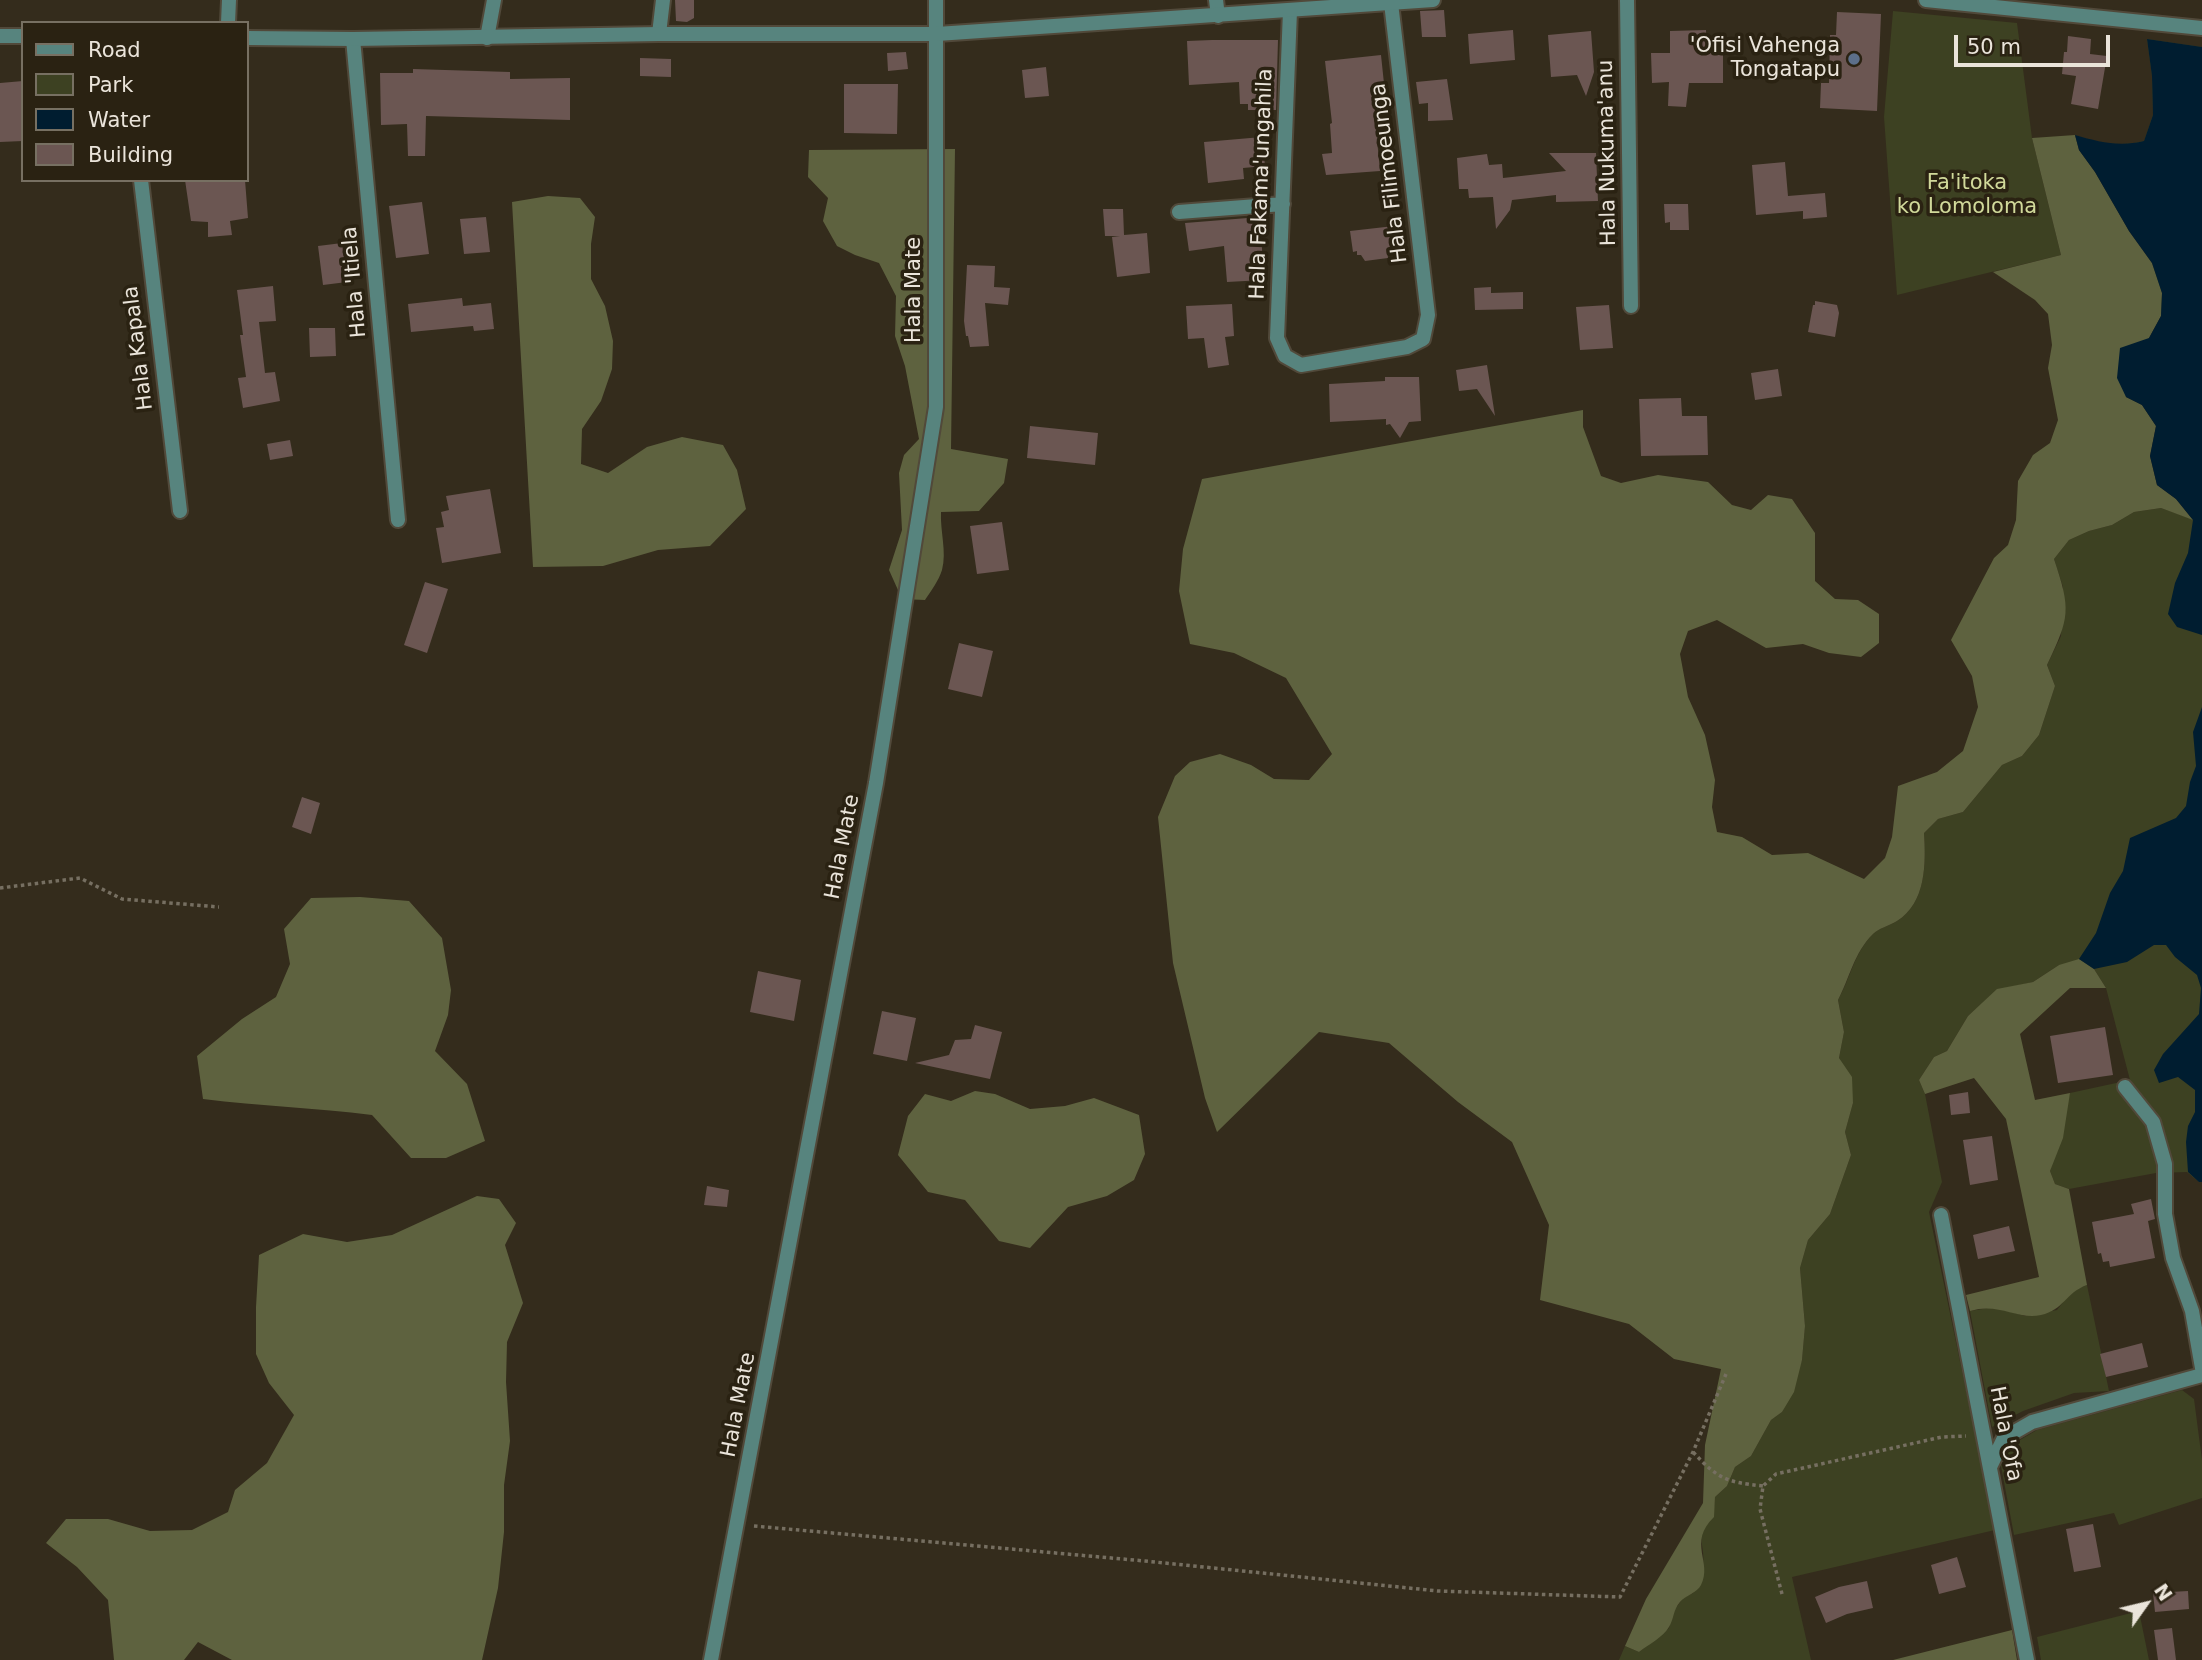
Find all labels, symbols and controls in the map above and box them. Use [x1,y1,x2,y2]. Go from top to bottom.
legend [21,21,248,182]
scale bar [1957,21,2113,65]
place label: 'Ofisi Vahenga Tongatapu [1690,34,1840,84]
text: 50 m [1967,35,2021,59]
text: Road [88,38,141,62]
marker: 'Ofisi Vahenga Tongatapu [1846,51,1862,67]
street label: Hala Nukuma'anu [1594,60,1622,246]
street label: Hala Fakama'ungahila [1245,68,1279,300]
text: Park [88,73,133,97]
street label: Hala Filimoeunga [1366,82,1414,264]
text: Water [88,108,150,132]
text: Building [88,143,173,167]
park label: Fa'itoka ko Lomoloma [1897,171,2037,221]
street label: Hala 'Itiela [338,225,372,339]
street label: Hala Mate [902,237,928,343]
street label: Hala Kapala [119,284,159,412]
street label: Hala Mate [821,792,865,902]
street label: Hala Mate [717,1350,761,1460]
street label: Hala 'Ofa [1983,1384,2027,1484]
north arrow [2111,1569,2181,1639]
text: N [2150,1580,2177,1605]

